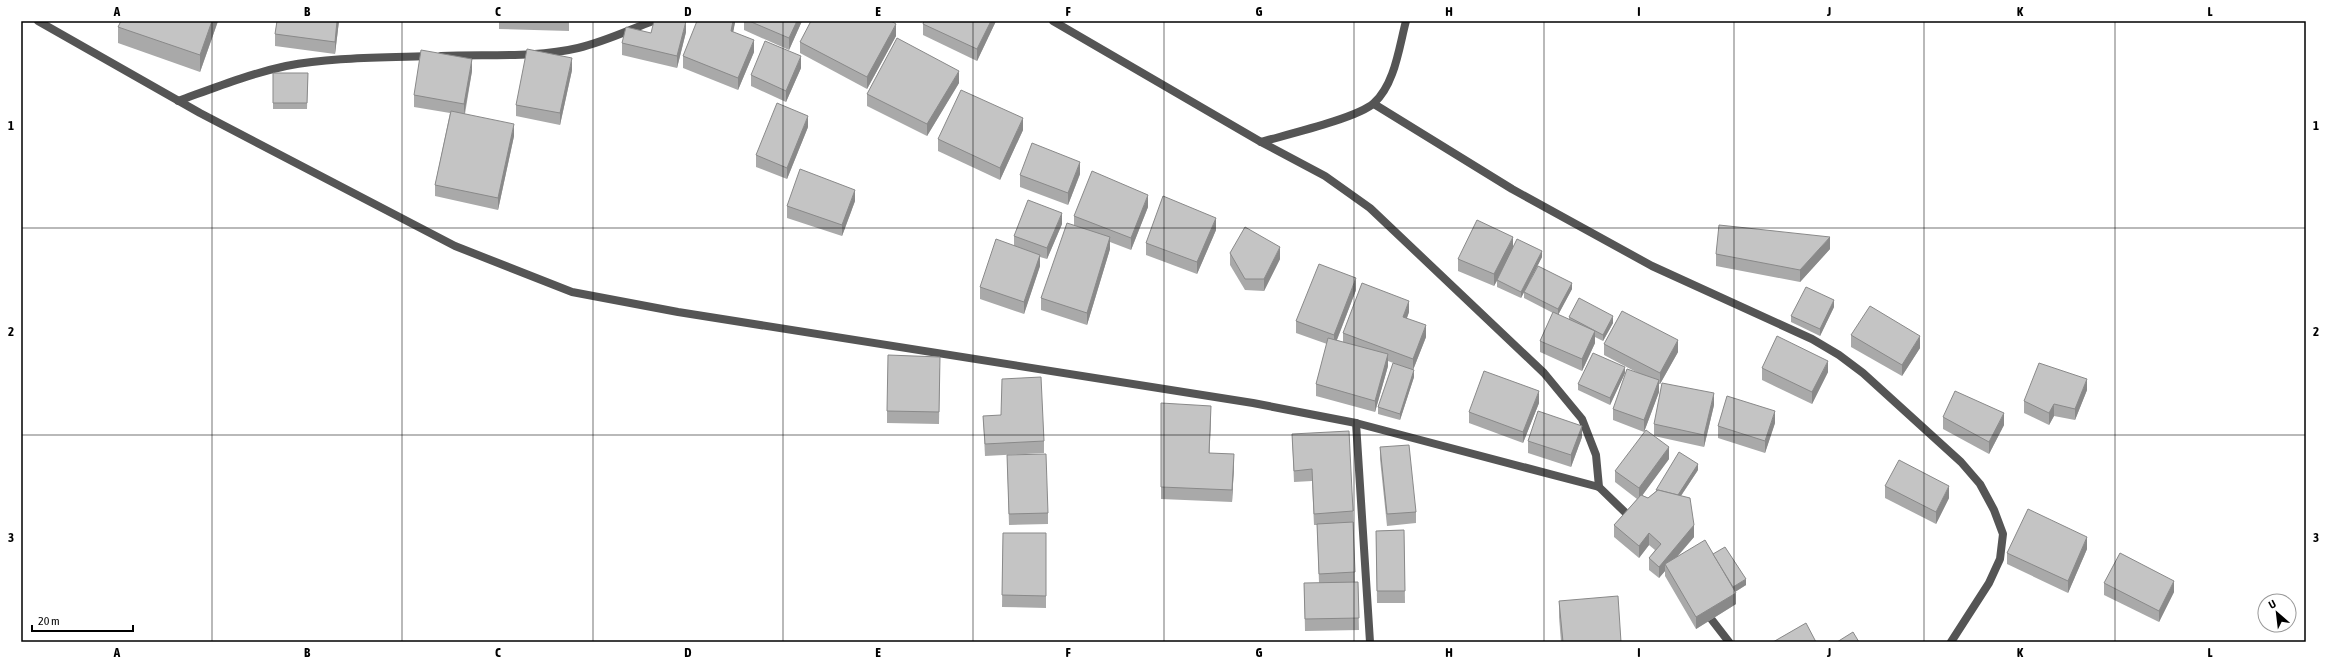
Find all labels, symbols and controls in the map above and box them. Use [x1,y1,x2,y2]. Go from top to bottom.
text: A [113,4,121,19]
text: B [304,4,311,19]
text: C [495,4,501,19]
text: D [684,4,692,19]
text: E [875,4,881,19]
text: F [1065,4,1071,19]
text: G [1256,4,1263,19]
text: H [1445,4,1453,19]
text: I [1637,4,1641,19]
text: J [1826,4,1831,19]
text: K [2017,4,2024,19]
text: L [2207,4,2213,19]
text: 1 [8,118,14,133]
text: 1 [2313,118,2319,133]
text: 2 [8,324,14,339]
text: 2 [2313,324,2319,339]
text: 3 [8,530,14,545]
text: 3 [2313,530,2319,545]
north arrow [2257,593,2297,633]
text: U [2267,597,2278,611]
scale bar [32,607,133,633]
text: 20 m [38,614,60,628]
text: A [113,645,121,660]
text: B [304,645,311,660]
text: C [495,645,501,660]
text: D [684,645,692,660]
text: E [875,645,881,660]
text: F [1065,645,1071,660]
text: G [1256,645,1263,660]
text: H [1445,645,1453,660]
text: I [1637,645,1641,660]
text: J [1826,645,1831,660]
text: K [2017,645,2024,660]
text: L [2207,645,2213,660]

